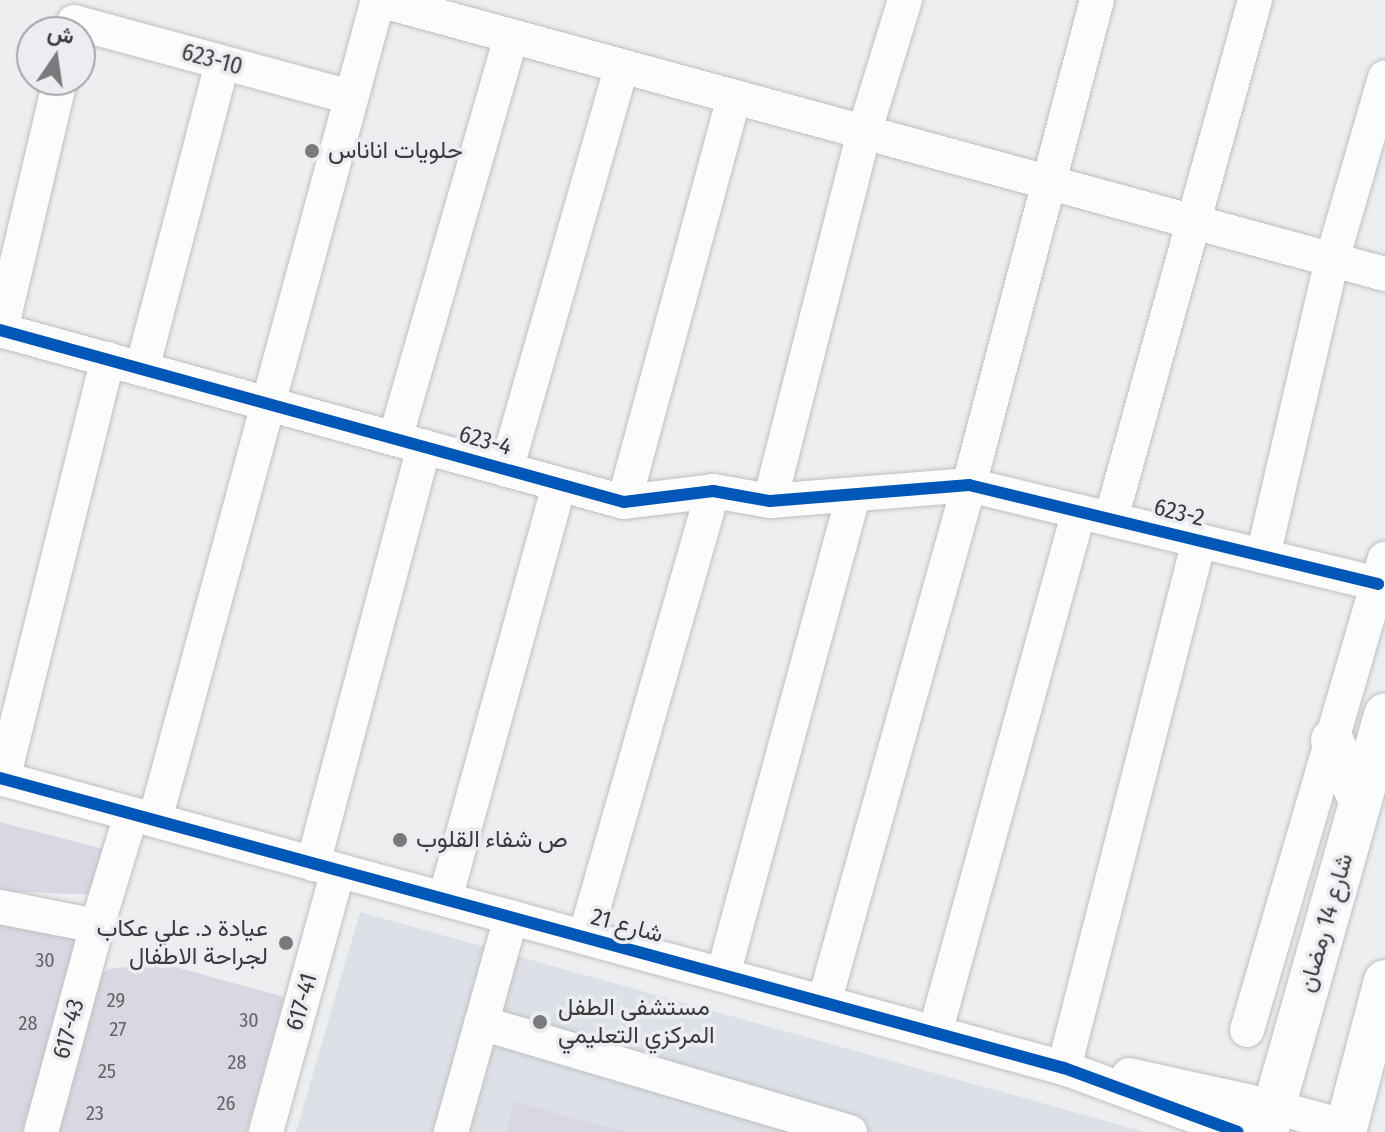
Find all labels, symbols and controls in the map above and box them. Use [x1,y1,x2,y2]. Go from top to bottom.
north arrow [16,16,96,96]
text: ش [45,18,77,50]
street label: 623-10 [178,38,246,82]
place label: حلويات اناناس [328,137,463,165]
marker: حلويات اناناس [303,142,321,160]
street label: 623-4 [455,420,515,462]
street label: 623-2 [1151,493,1207,533]
place label: ص شفاء القلوب [416,826,568,854]
marker: ص شفاء القلوب [391,831,409,849]
street label: شارع 14 رمضان [1292,850,1360,996]
street label: شارع 21 [588,903,666,949]
place label: عيادة د. علي عكاب لجراحة الاطفال [97,915,268,971]
marker: عيادة د. علي عكاب لجراحة الاطفال [275,932,297,954]
house number: 30 [35,948,55,972]
street label: 617-41 [280,970,324,1034]
house number: 29 [107,988,125,1012]
place label: مستشفى الطفل المركزي التعليمي [558,994,715,1050]
street label: 617-43 [47,996,91,1062]
house number: 30 [239,1008,259,1032]
house number: 28 [19,1011,37,1035]
marker: مستشفى الطفل المركزي التعليمي [529,1011,551,1033]
house number: 27 [110,1017,126,1041]
house number: 28 [228,1050,246,1074]
house number: 25 [98,1059,116,1083]
house number: 26 [217,1091,235,1115]
house number: 23 [86,1101,104,1125]

